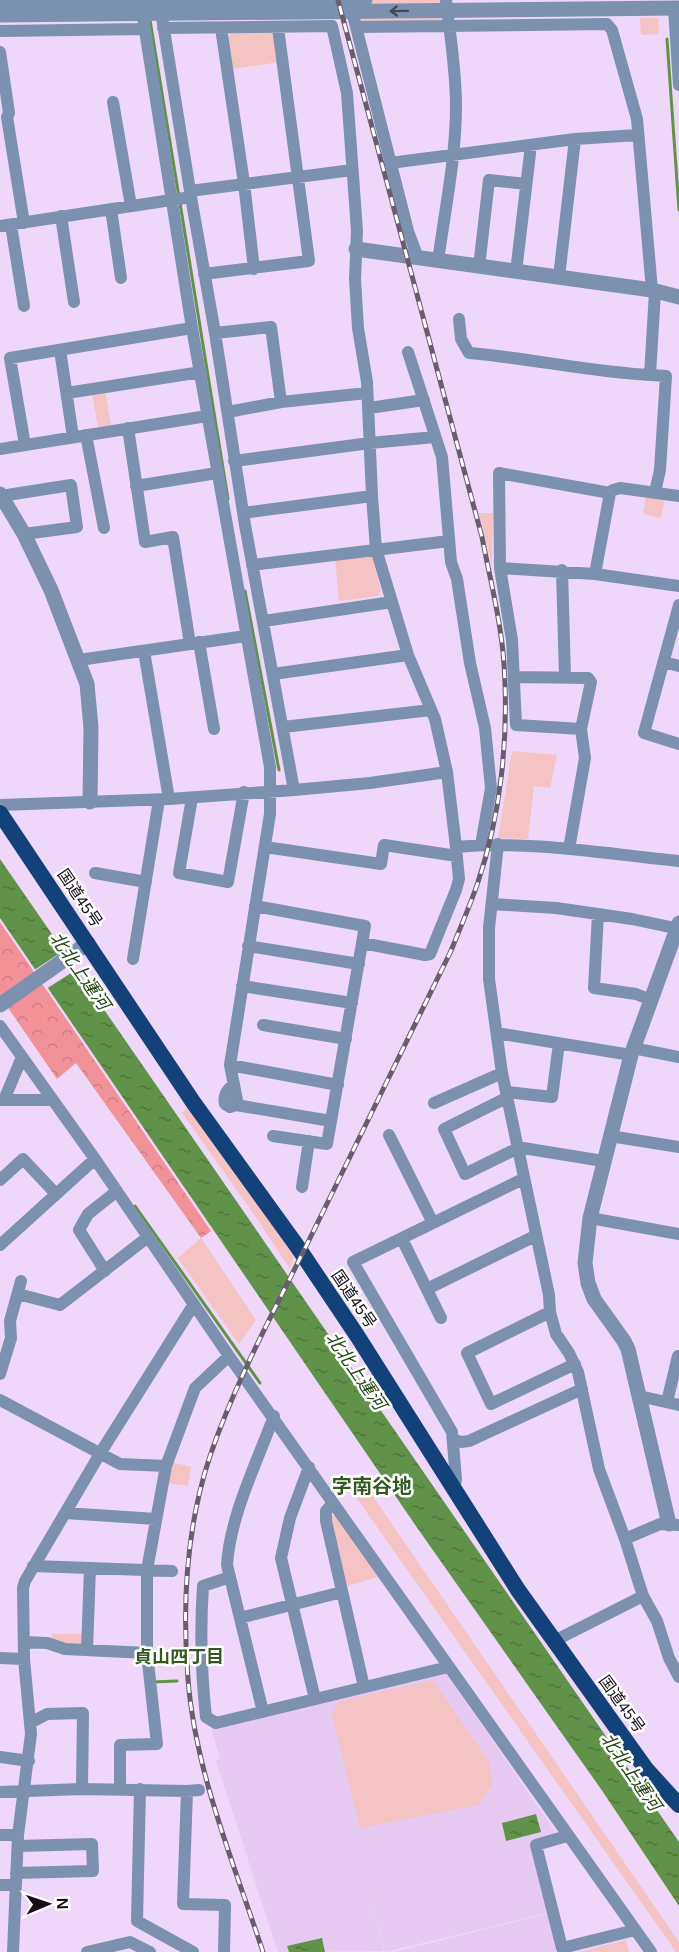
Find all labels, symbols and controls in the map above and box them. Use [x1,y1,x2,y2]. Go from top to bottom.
one-way arrow [390,5,410,17]
street label: 国道45号 [55,866,105,930]
water label: 北北上運河 [46,928,116,1016]
street label: 国道45号 [329,1267,379,1331]
water label: 北北上運河 [322,1328,392,1416]
district label: 字南谷地 [332,1475,412,1497]
district label: 貞山四丁目 [134,1647,224,1667]
street label: 国道45号 [596,1672,648,1736]
water label: 北北上運河 [597,1729,667,1817]
north arrow [18,1874,78,1934]
text: N [54,1897,71,1910]

